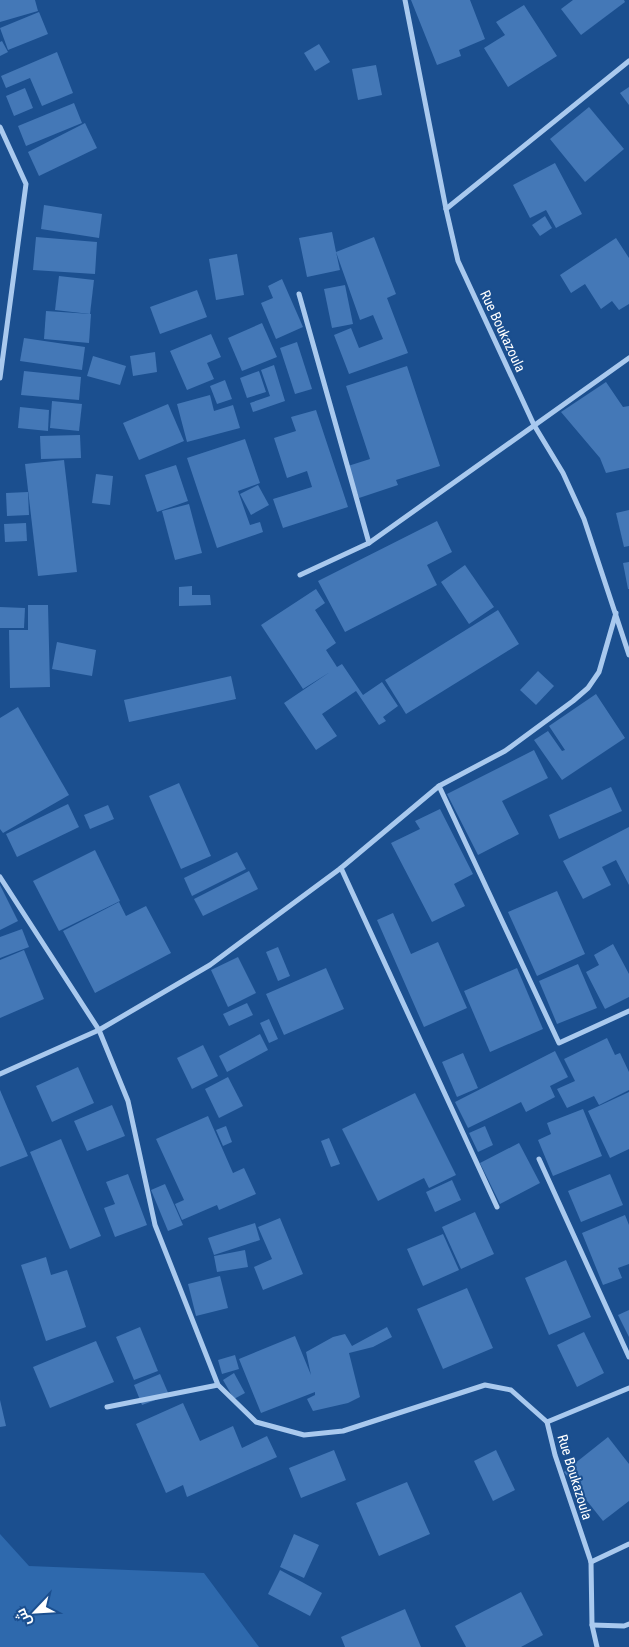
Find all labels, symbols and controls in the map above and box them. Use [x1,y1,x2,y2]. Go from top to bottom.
street label: Rue Boukazoula [477,288,529,374]
street label: Rue Boukazoula [554,1432,596,1522]
north arrow [10,1587,60,1637]
text: ش [12,1606,35,1629]

